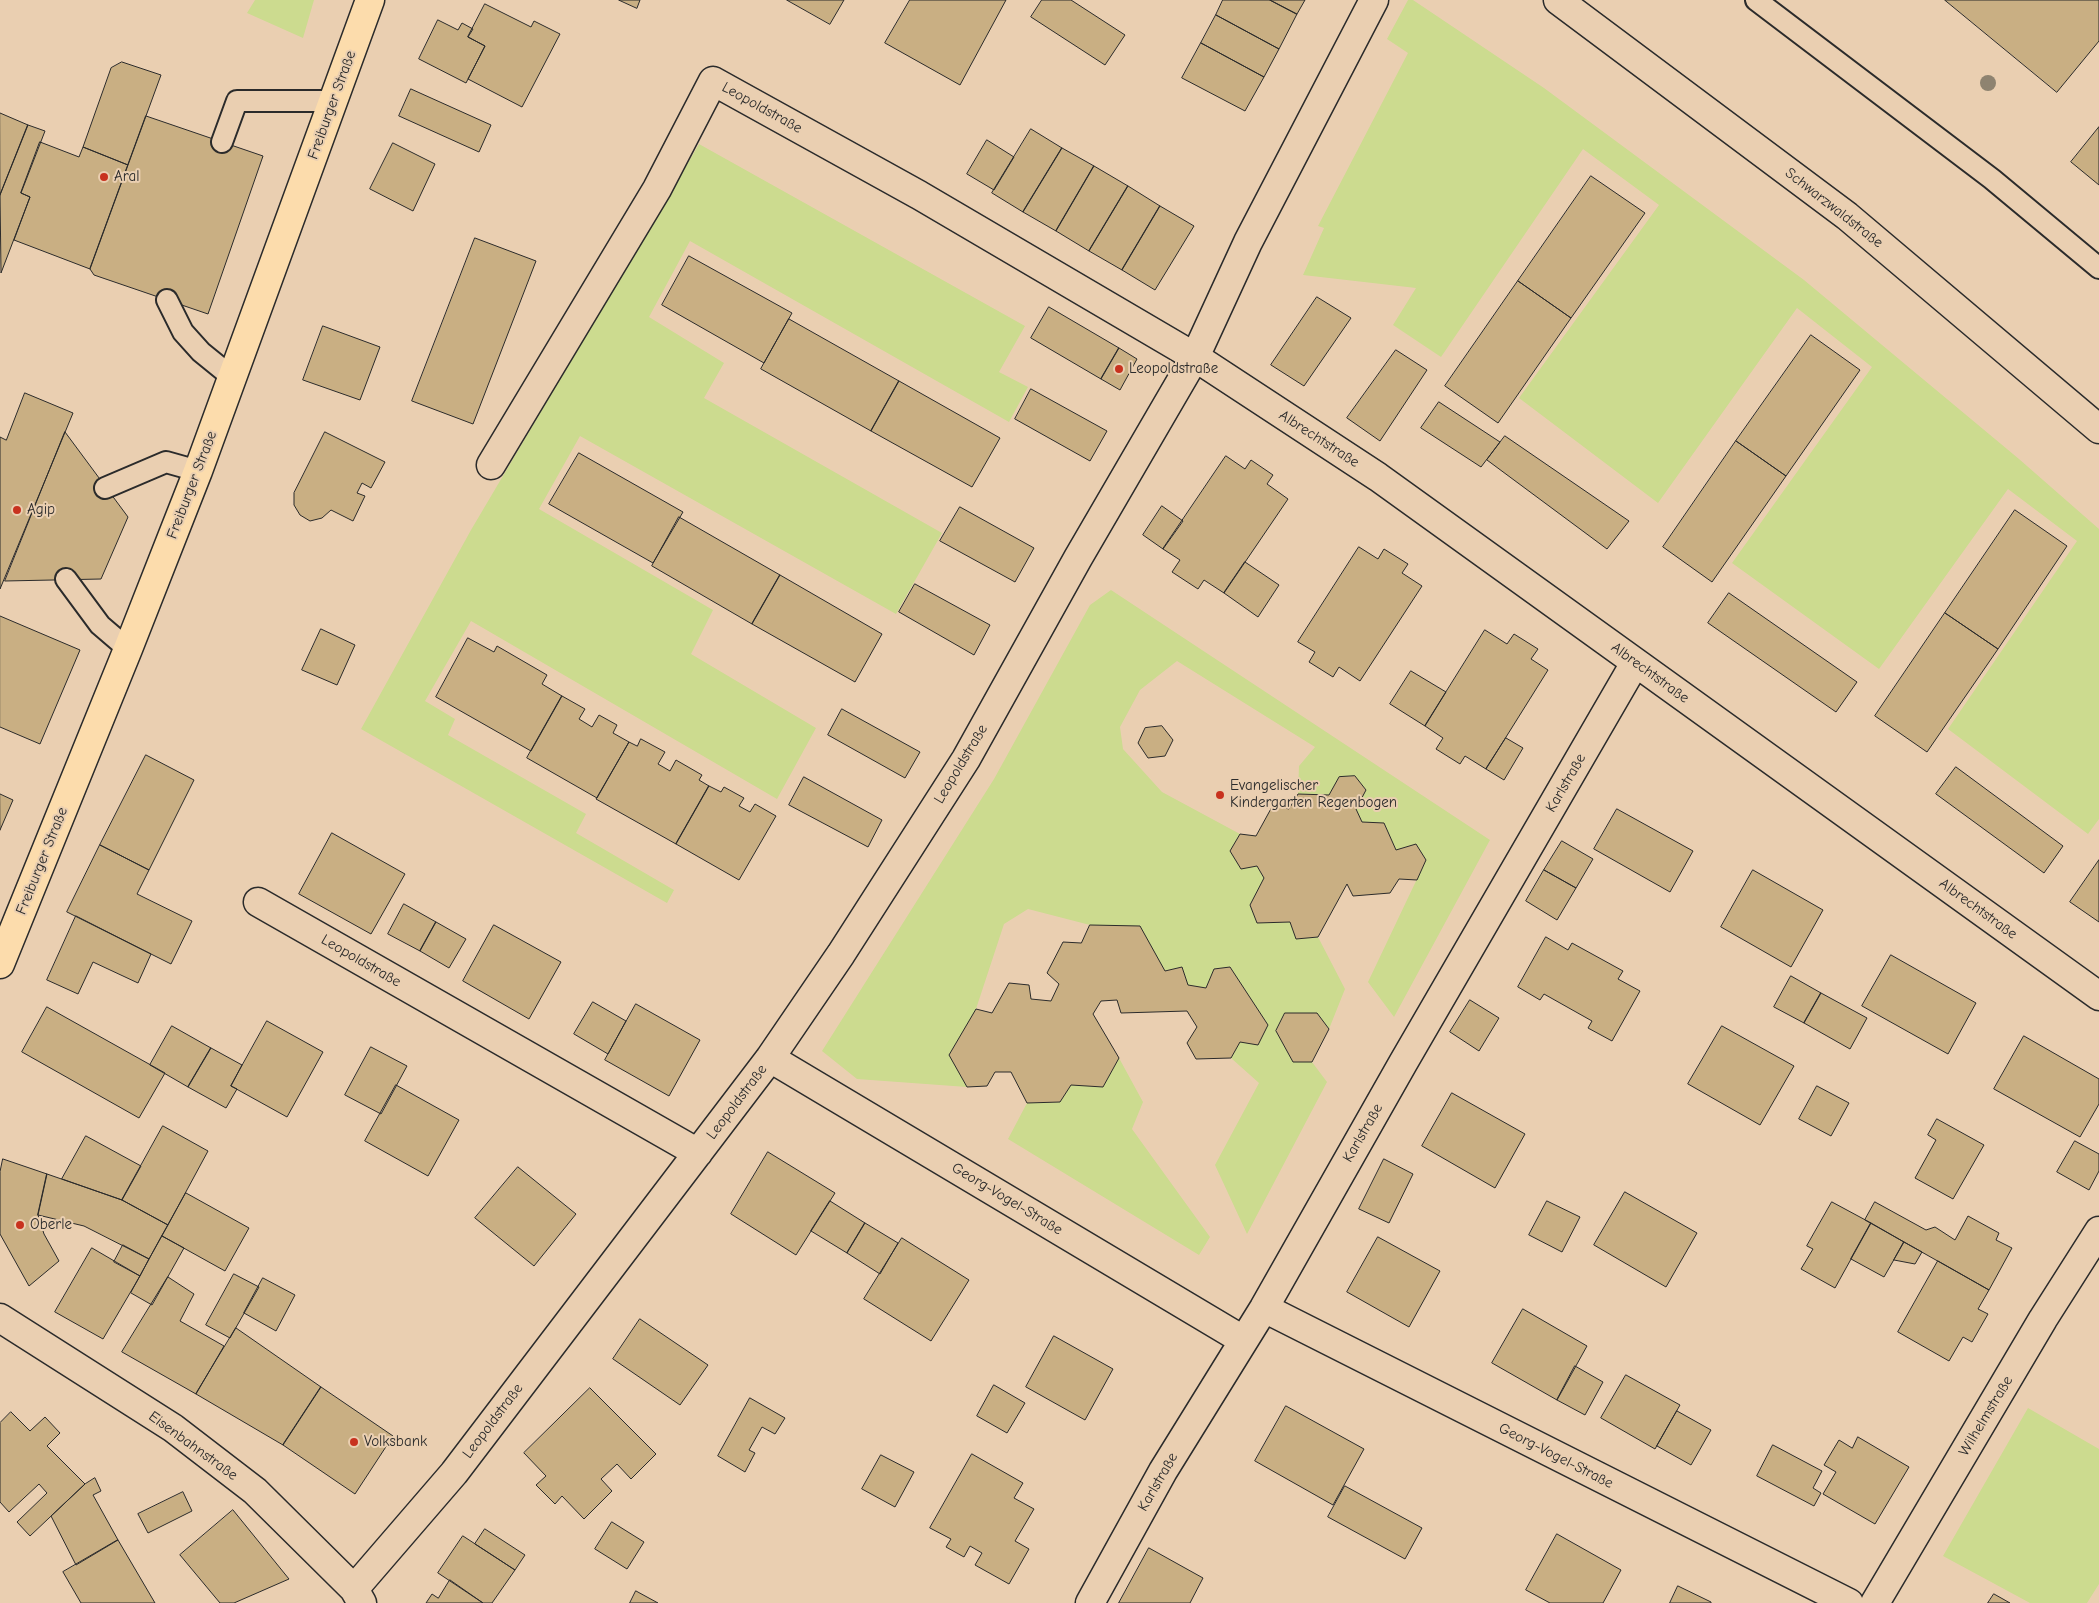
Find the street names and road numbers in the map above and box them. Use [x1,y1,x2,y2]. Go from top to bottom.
street label: Freiburger Straße [304,48,360,162]
street label: Leopoldstraße [719,79,805,137]
street label: Schwarzwaldstraße [1781,164,1887,252]
street label: Albrechtstraße [1275,406,1363,472]
street label: Freiburger Straße [163,428,221,542]
street label: Albrechtstraße [1607,639,1693,707]
street label: Leopoldstraße [930,721,992,807]
street label: Karlstraße [1542,750,1590,816]
street label: Freiburger Straße [12,805,72,917]
street label: Albrechtstraße [1935,875,2021,943]
street label: Leopoldstraße [318,931,404,991]
street label: Leopoldstraße [703,1061,771,1143]
street label: Karlstraße [1339,1100,1387,1166]
street label: Georg-Vogel-Straße [948,1159,1066,1239]
street label: Wilhelmstraße [1955,1373,2017,1459]
street label: Leopoldstraße [459,1380,527,1462]
street label: Eisenbahnstraße [145,1408,241,1484]
street label: Georg-Vogel-Straße [1496,1419,1616,1493]
street label: Karlstraße [1134,1449,1182,1515]

